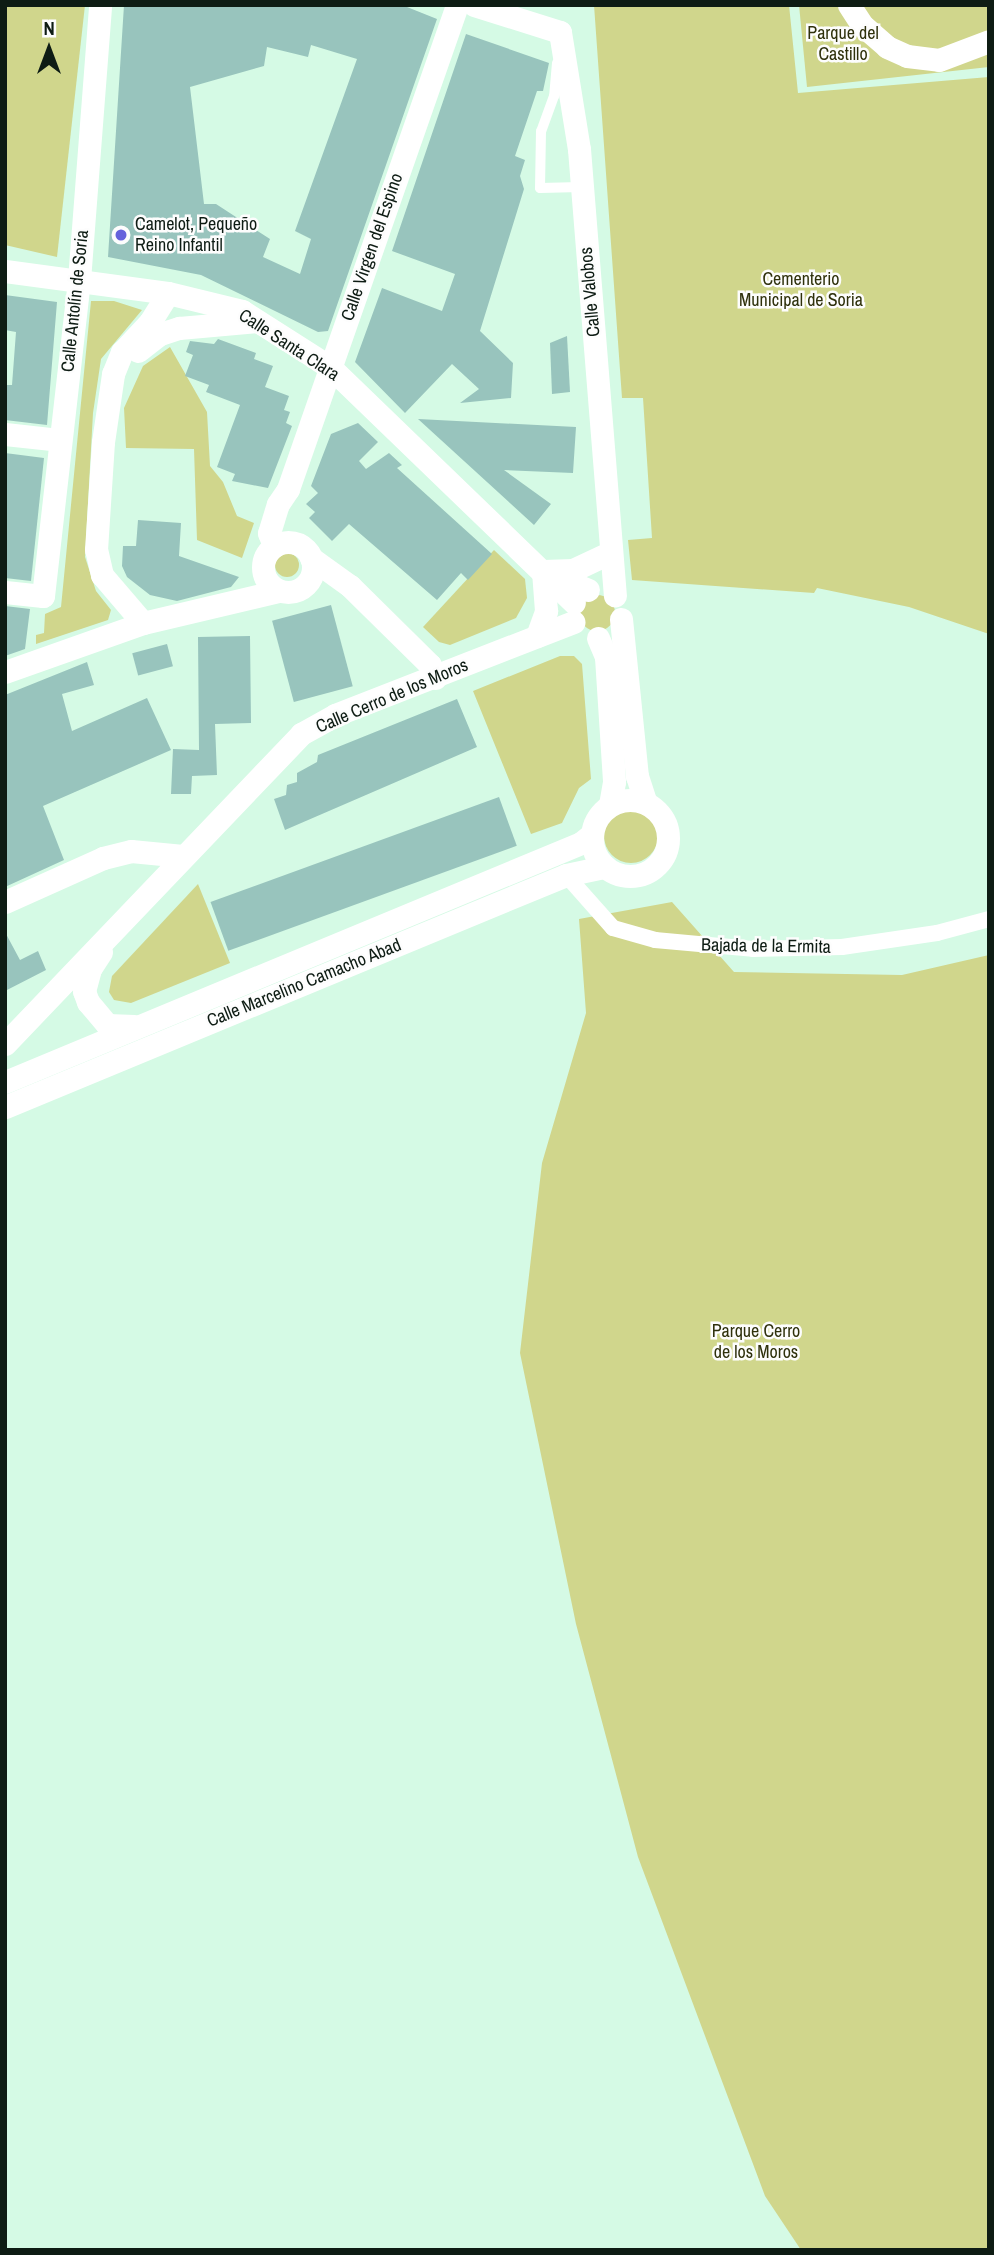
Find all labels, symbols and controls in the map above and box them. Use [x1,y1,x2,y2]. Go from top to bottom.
north arrow [14,14,84,84]
text: N [43,15,55,41]
park label: Parque del Castillo [807,23,879,66]
street label: Calle Virgen del Espino [337,170,407,324]
place label: Camelot, Pequeño Reino Infantil [135,214,257,256]
marker: Camelot, Pequeño Reino Infantil [113,227,129,243]
street label: Calle Antolín de Soria [57,228,93,374]
street label: Calle Valobos [575,246,605,338]
park label: Cementerio Municipal de Soria [739,269,863,312]
street label: Calle Santa Clara [235,304,343,386]
street label: Calle Cerro de los Moros [313,654,471,738]
street label: Calle Marcelino Camacho Abad [203,934,405,1032]
street label: Bajada de la Ermita [701,934,831,958]
park label: Parque Cerro de los Moros [712,1321,800,1364]

